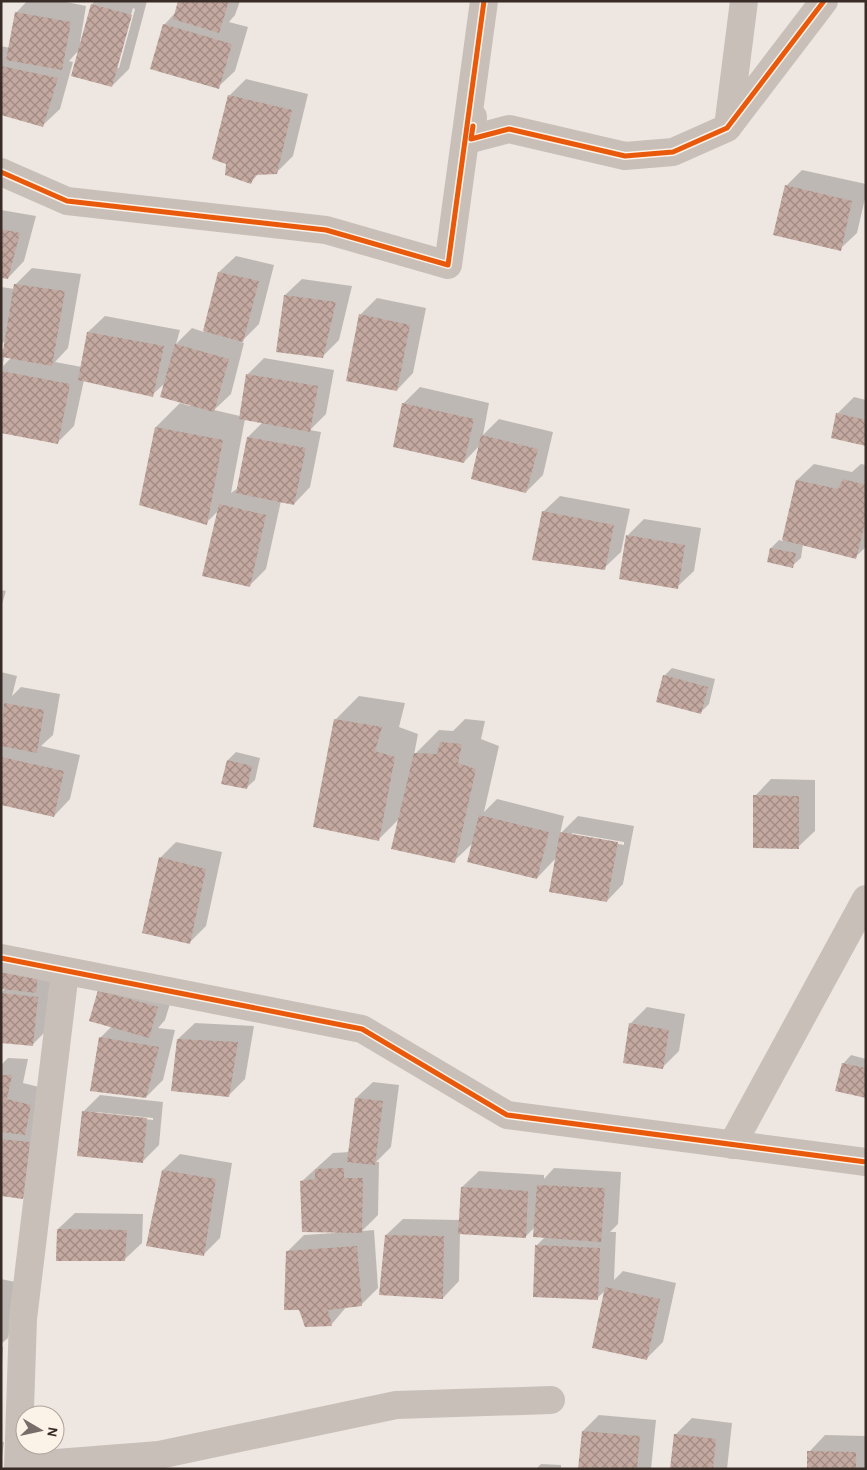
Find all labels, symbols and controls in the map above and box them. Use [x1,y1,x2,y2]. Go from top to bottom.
north arrow [15,1405,65,1455]
text: N [44,1426,60,1438]

